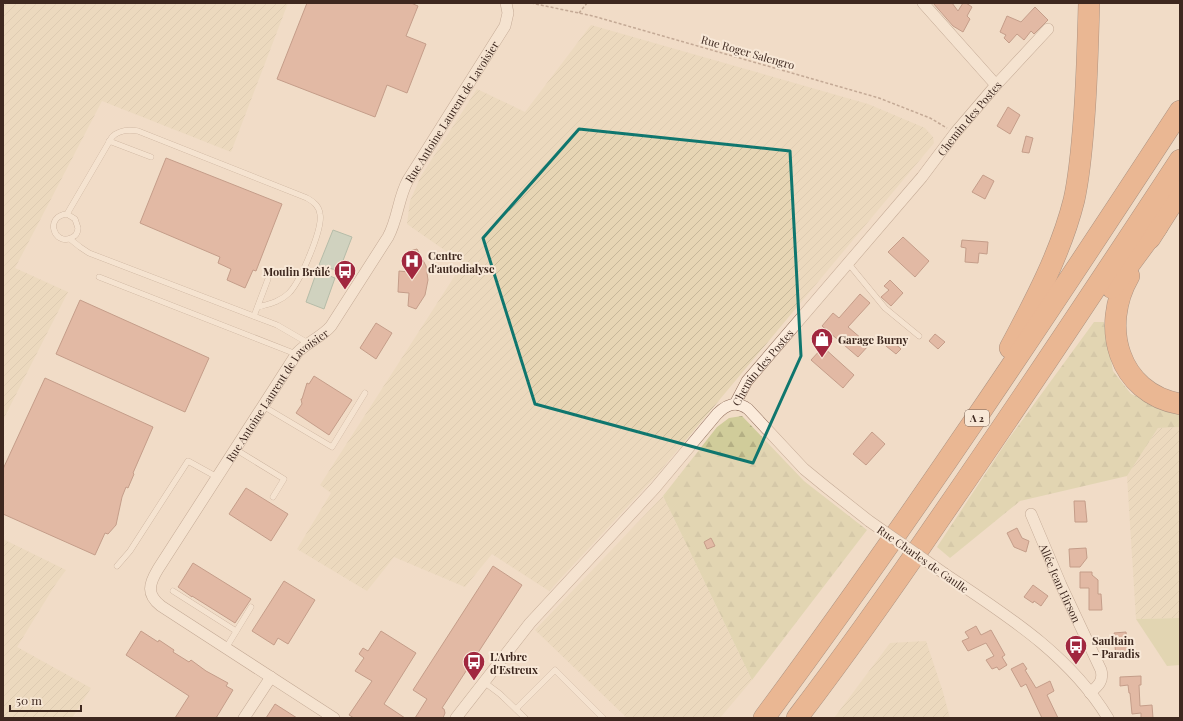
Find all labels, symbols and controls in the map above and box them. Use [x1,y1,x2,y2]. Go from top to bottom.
street label: Rue Roger Salengro [699,31,797,73]
street label: Rue Antoine Laurent de Lavoisier [401,38,501,185]
street label: Chemin des Postes [933,77,1004,159]
hospital icon: Centre d'autodialyse [399,248,425,281]
place label: Centre d'autodialyse [428,248,495,276]
bus stop icon: Moulin Brûlé [332,258,358,291]
place label: Moulin Brûlé [263,264,330,279]
street label: Rue Antoine Laurent de Lavoisier [222,325,331,464]
street label: Chemin des Postes [728,325,796,408]
shop icon: Garage Burny [809,326,835,359]
place label: Garage Burny [838,332,908,347]
road number: A 2 [965,410,989,426]
street label: Rue Charles de Gaulle [874,522,972,596]
street label: Allée Jean Hirson [1036,540,1085,625]
bus stop icon: Saultain – Paradis [1063,633,1089,666]
place label: Saultain – Paradis [1092,633,1140,661]
bus stop icon: L'Arbre d'Estreux [461,649,487,682]
place label: L'Arbre d'Estreux [490,649,538,677]
scale bar [10,687,81,713]
text: 50 m [16,692,42,708]

